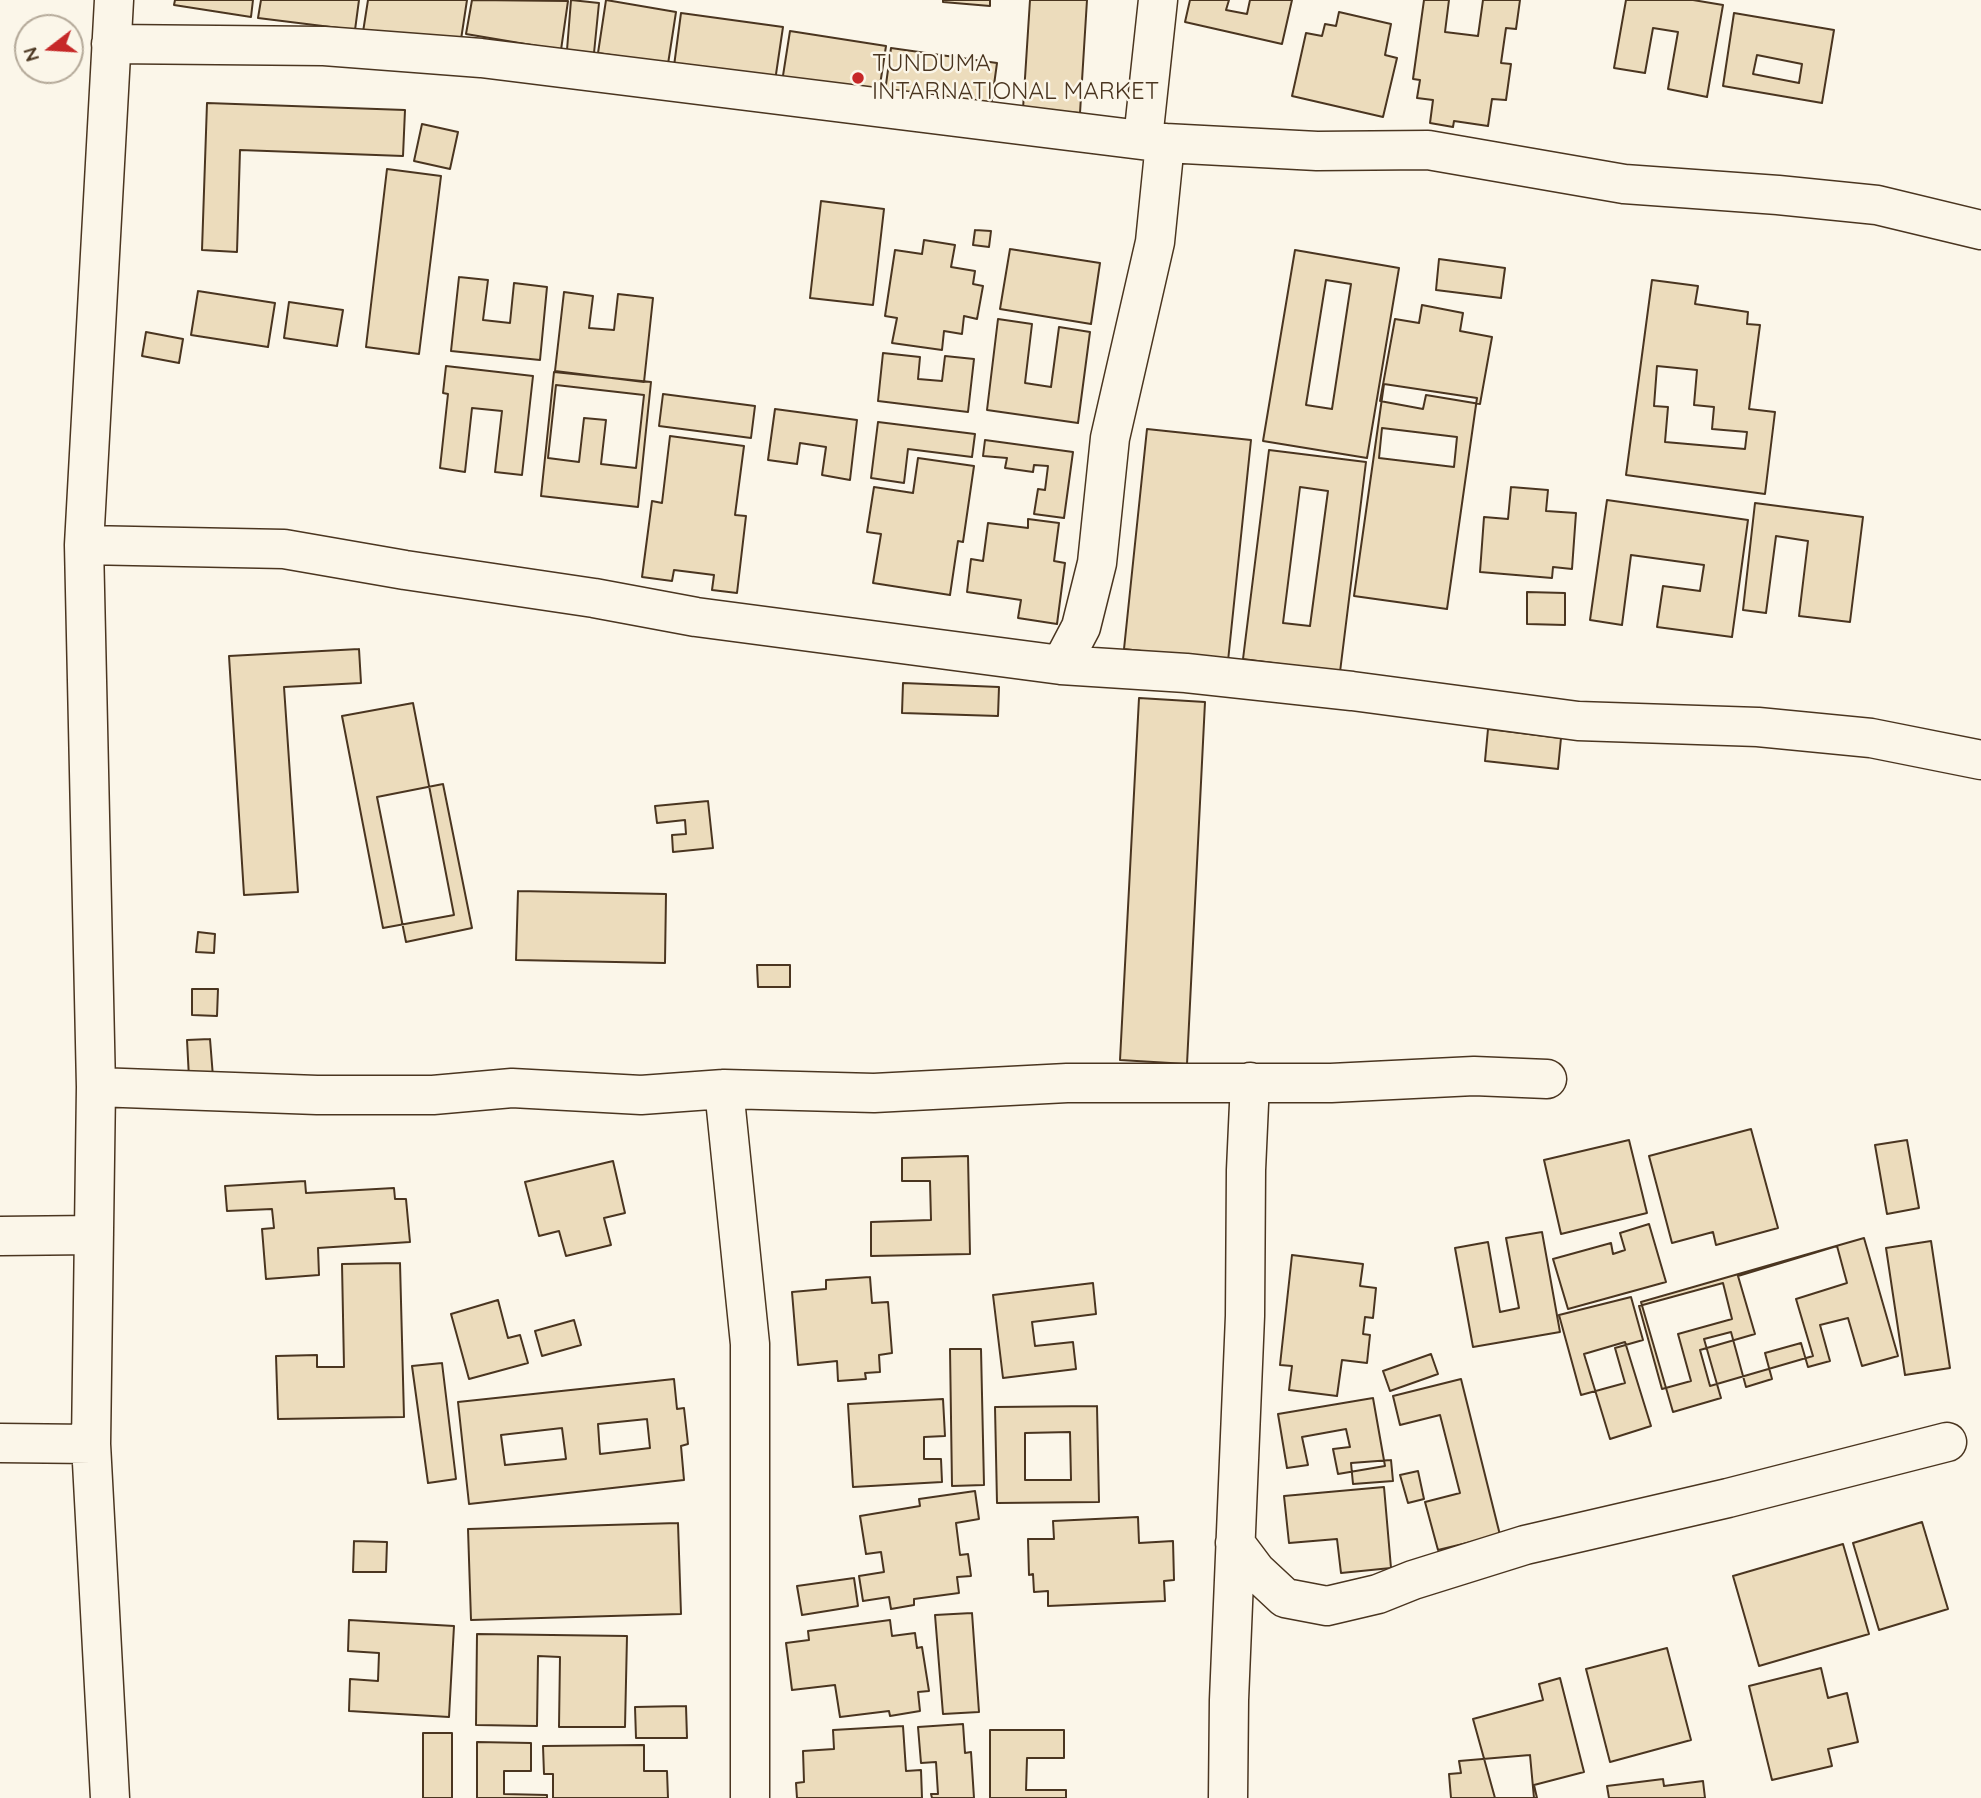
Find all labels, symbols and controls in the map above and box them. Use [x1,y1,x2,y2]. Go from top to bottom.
north arrow [14,14,84,84]
text: N [17,44,44,65]
place label: TUNDUMA INTARNATIONAL MARKET [872,50,1159,106]
marker: TUNDUMA INTARNATIONAL MARKET [850,70,866,86]

